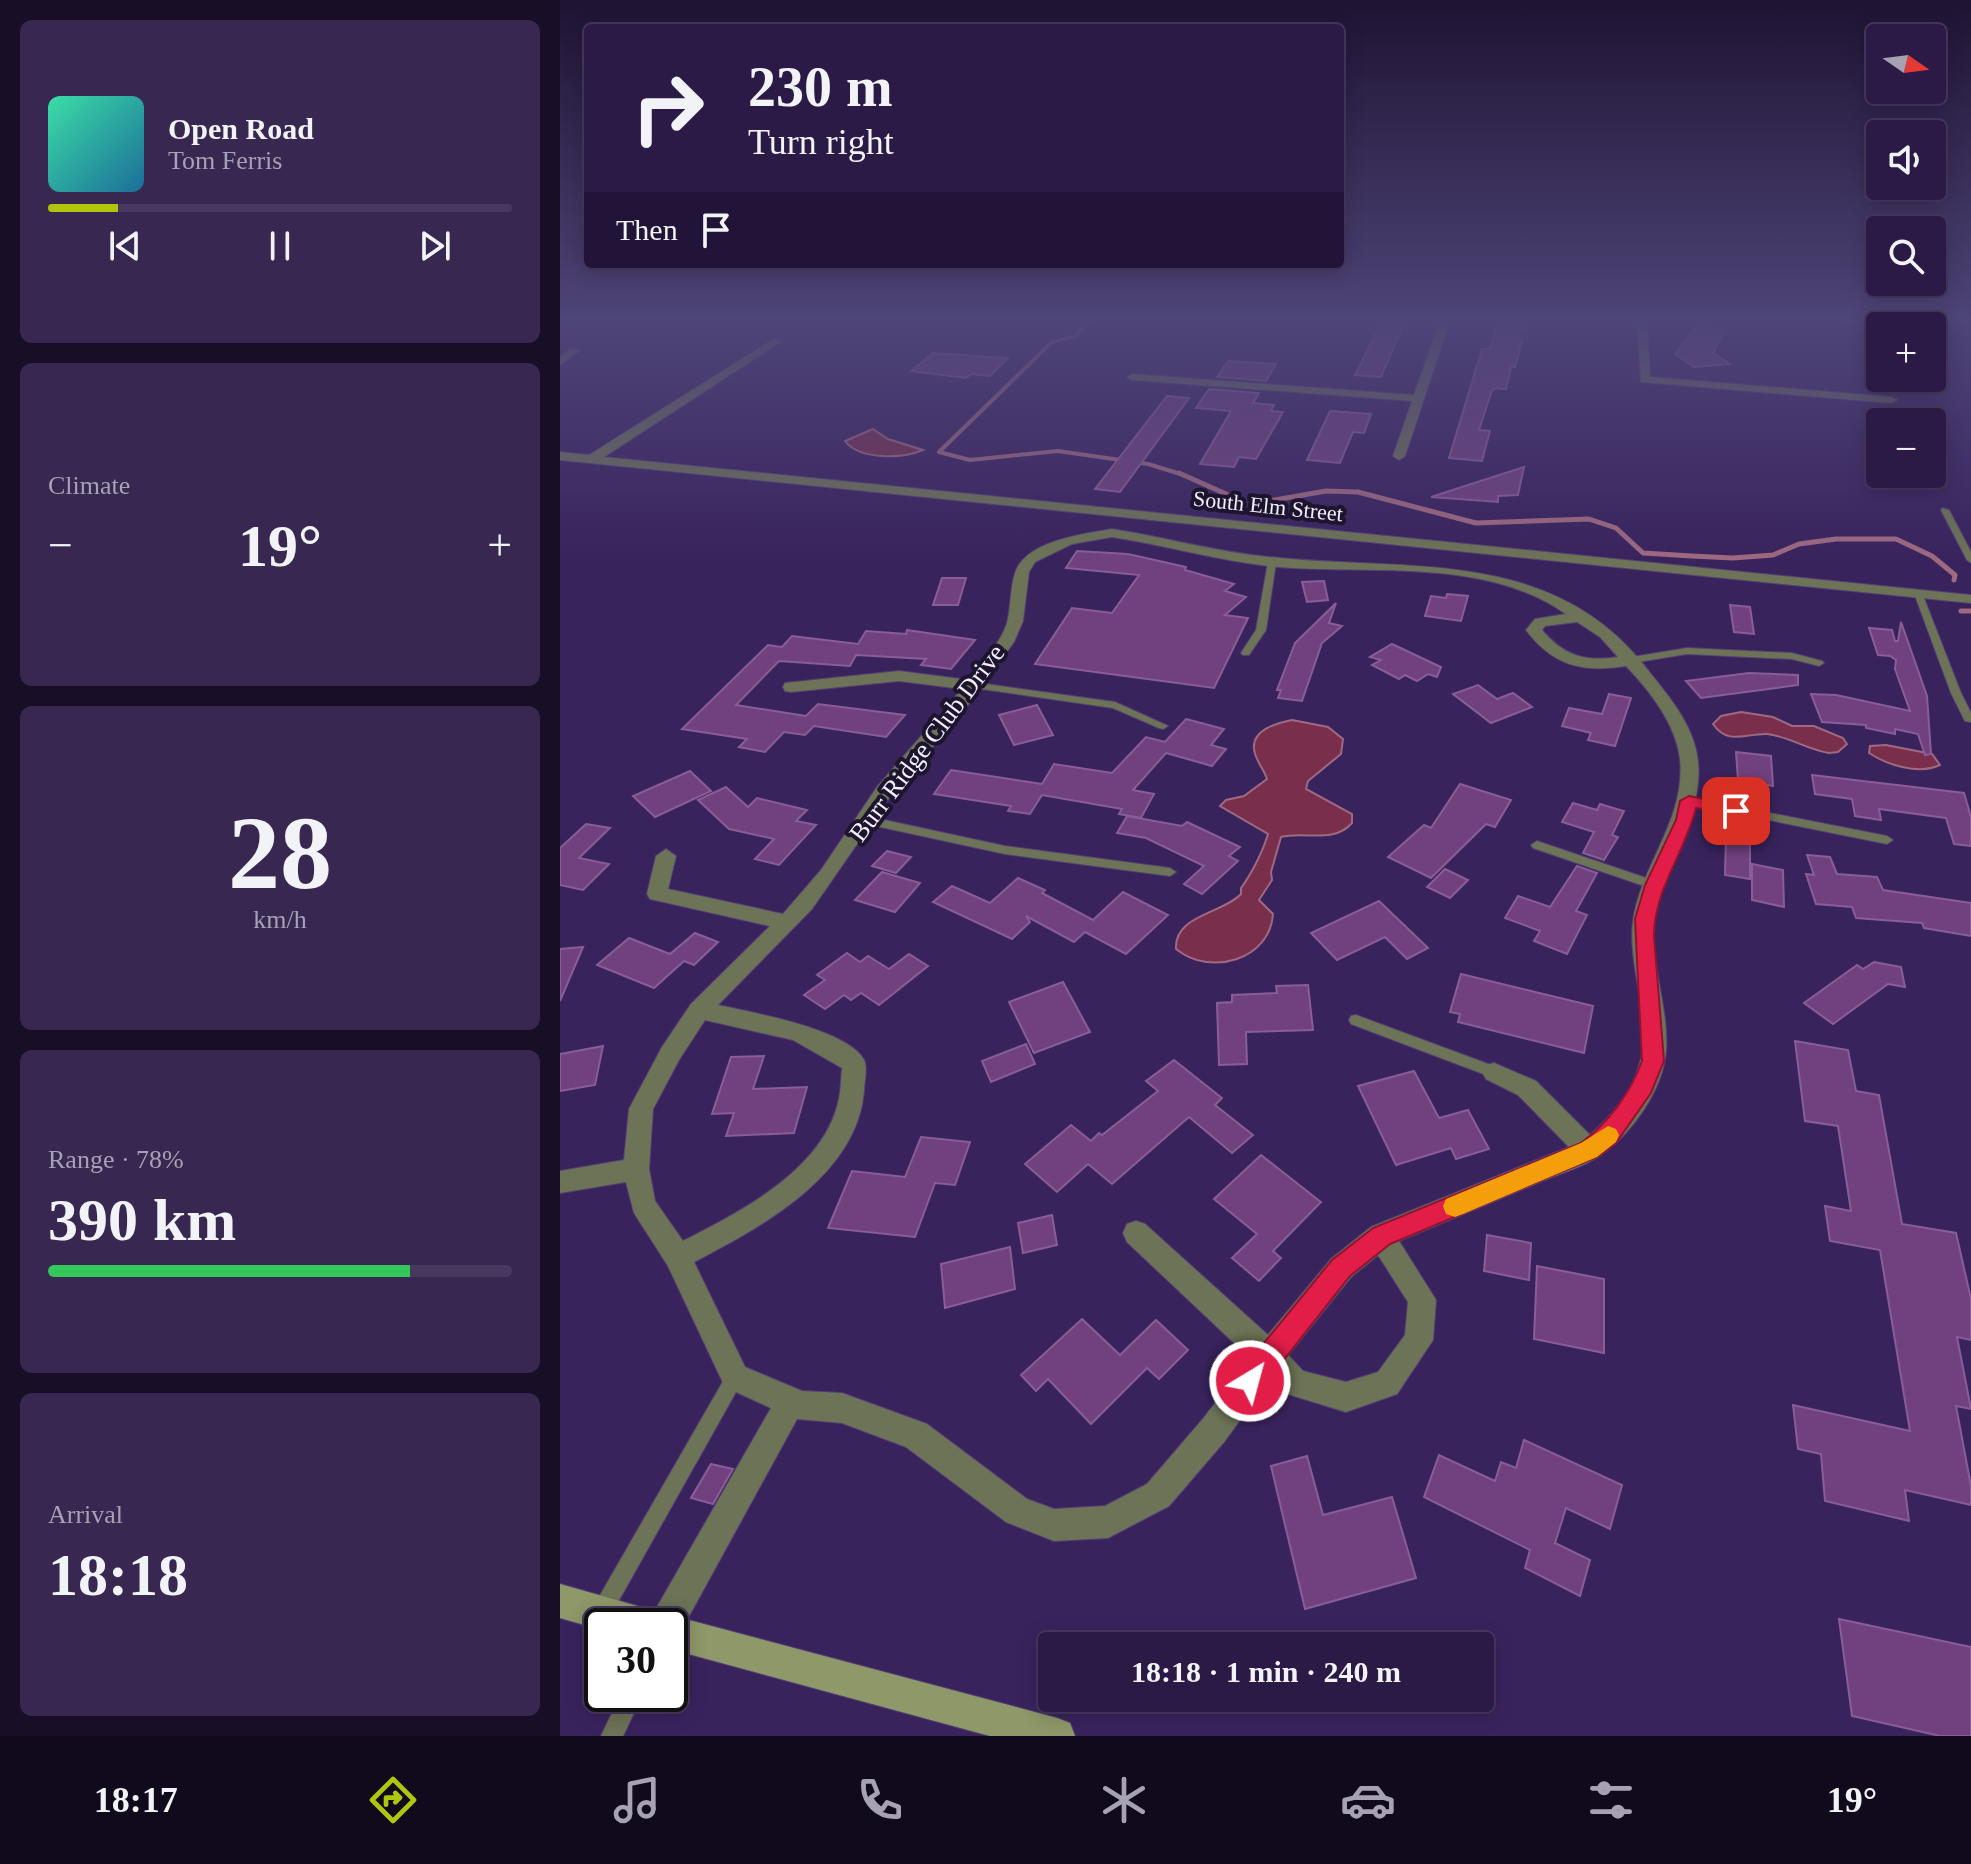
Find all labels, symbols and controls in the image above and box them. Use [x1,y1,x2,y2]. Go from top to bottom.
north arrow [1866,24,1946,104]
map controls [1866,24,1946,488]
icon: right [616,56,720,160]
text: 230 m [748,56,893,118]
text: Open Road [168,112,314,145]
button: sound [1866,120,1946,200]
text: Turn right [748,122,894,162]
text: Tom Ferris [168,146,282,175]
icon: arrive [694,208,738,252]
text: Then [616,213,678,246]
button: search [1866,216,1946,296]
icon: previous [103,224,147,268]
icon: pause [258,224,302,268]
icon: next [413,224,457,268]
button: + [1866,312,1946,392]
button: − [1866,408,1946,488]
text: Climate [48,471,130,500]
street label: South Elm Street [1192,486,1344,526]
text: 19° [238,513,322,579]
text: − [48,521,73,570]
text: + [487,521,512,570]
street label: Burr Ridge Club Drive [843,639,1011,847]
pin [1702,777,1770,845]
icon: arrive [1714,789,1758,833]
text: 28 [228,795,332,910]
text: km/h [253,905,307,934]
text: Range · 78% [48,1145,184,1174]
text: 390 km [48,1187,236,1253]
position arrow [1208,1339,1292,1423]
text: Arrival [48,1500,123,1529]
text: 18:18 [48,1542,188,1608]
speed limit sign: 30 [584,1608,688,1712]
text: 18:18 · 1 min · 240 m [1131,1655,1401,1688]
icon: directions [365,1772,421,1828]
icon: music [609,1772,665,1828]
icon: phone [852,1772,908,1828]
icon: climate [1096,1772,1152,1828]
icon: car [1340,1772,1396,1828]
icon: filters [1583,1772,1639,1828]
text: 18:17 [94,1780,178,1820]
text: 19° [1827,1780,1877,1820]

